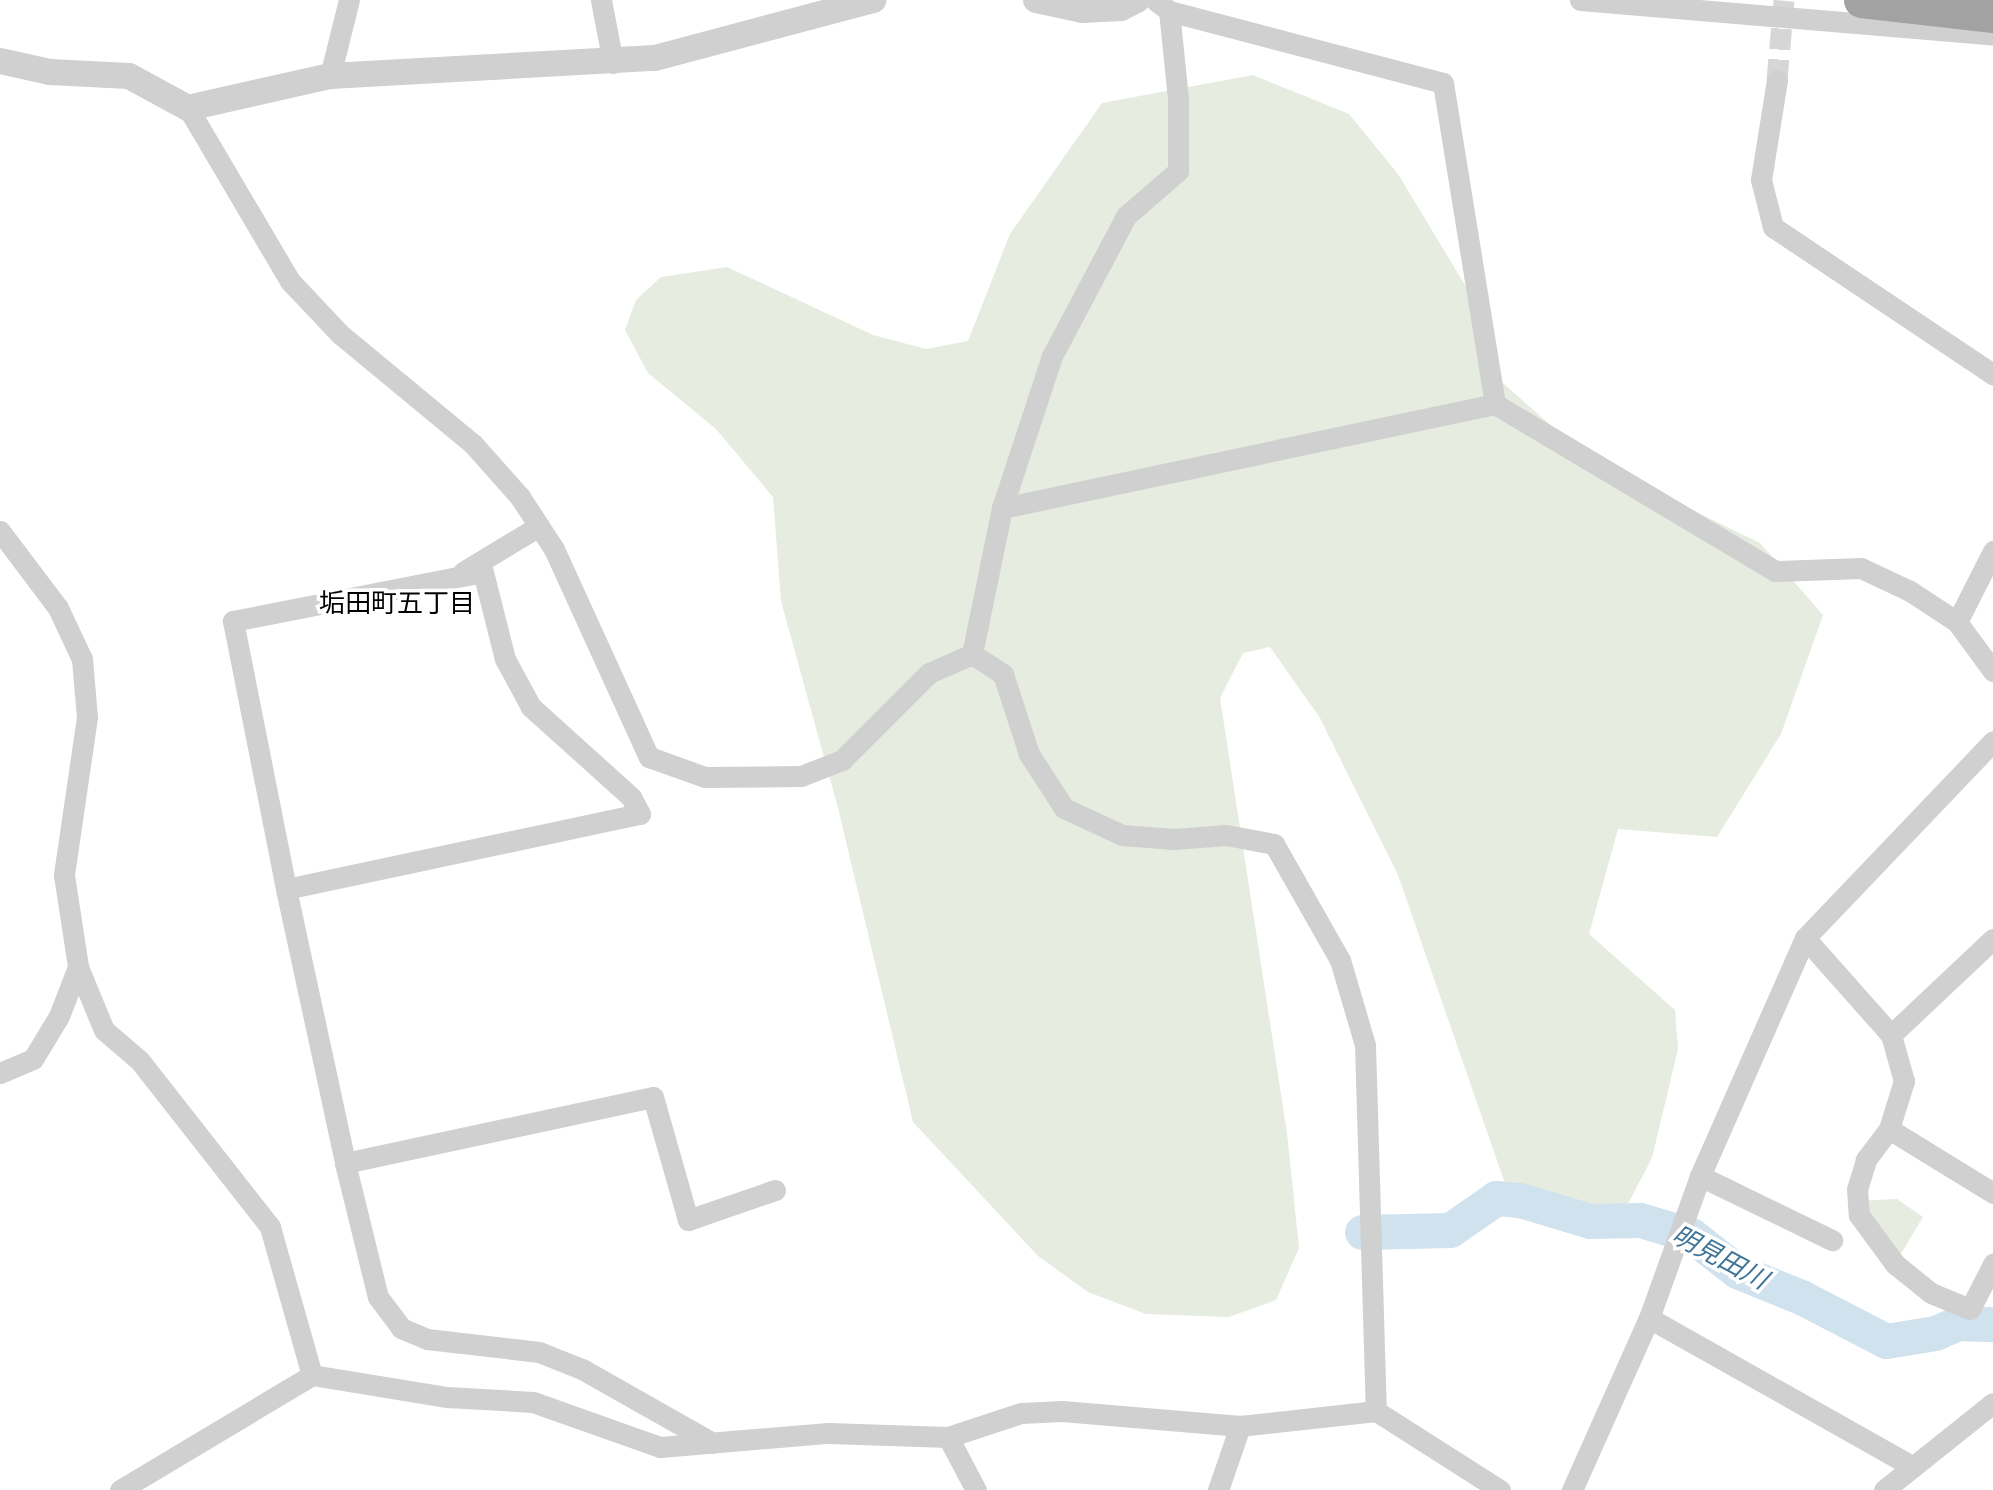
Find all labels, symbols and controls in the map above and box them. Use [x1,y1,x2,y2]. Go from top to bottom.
district label: 垢田町五丁目 [319,587,475,619]
water label: 明見田川 [1667,1219,1773,1295]

